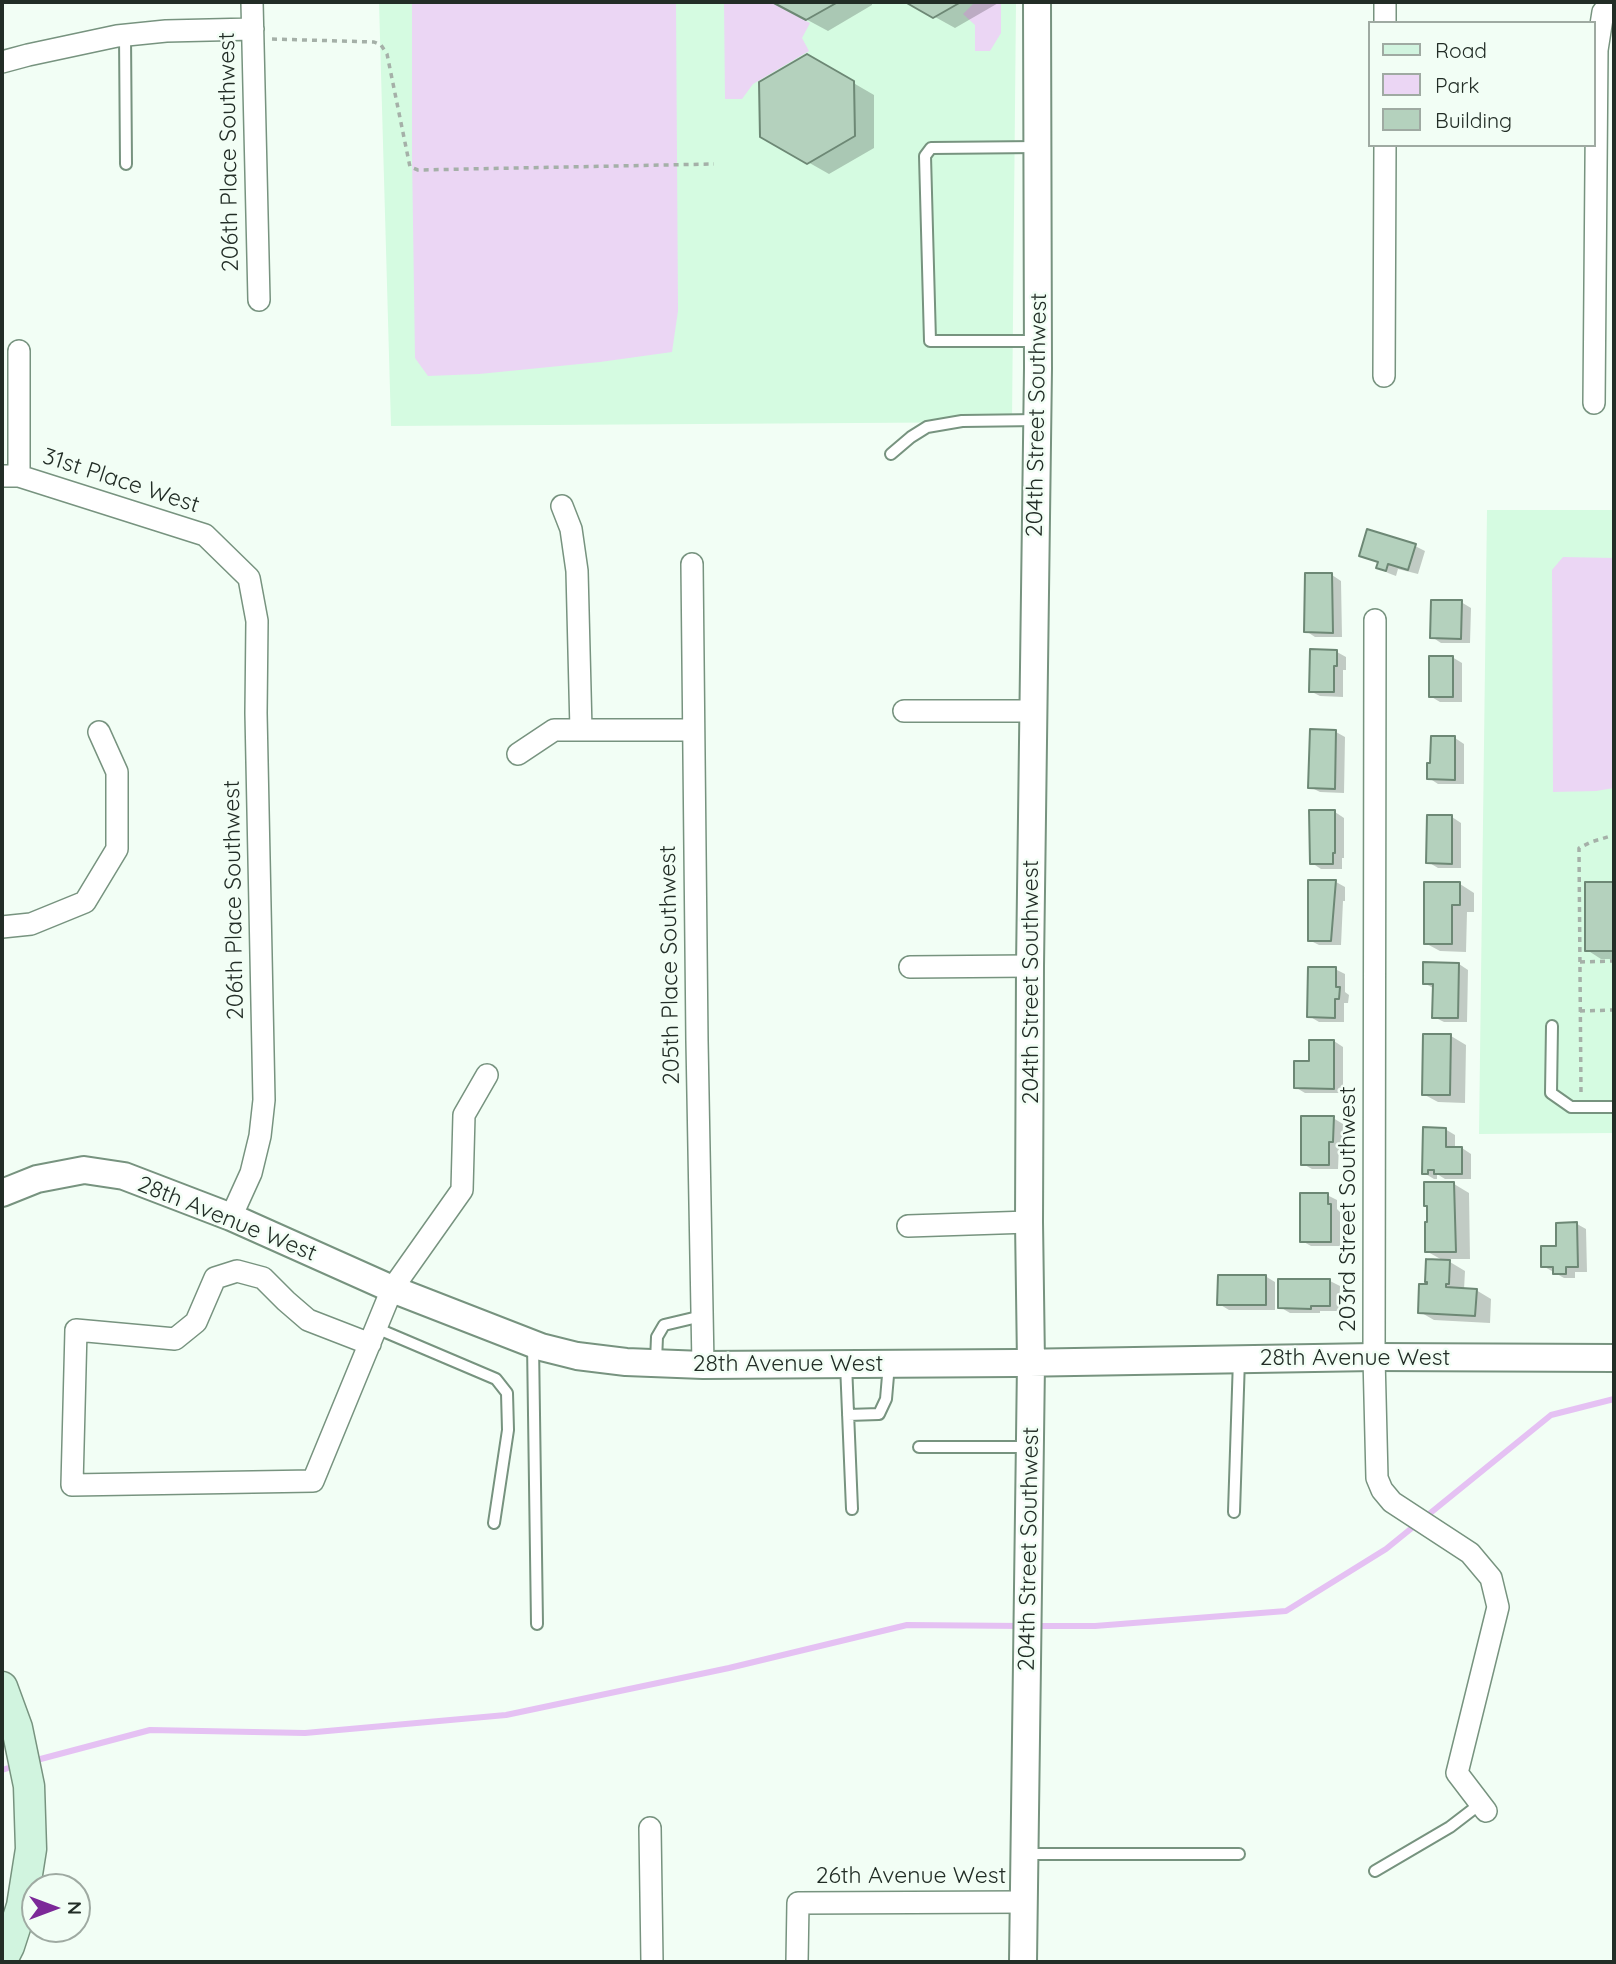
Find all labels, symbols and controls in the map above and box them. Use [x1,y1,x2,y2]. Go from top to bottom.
legend [1368,21,1595,147]
street label: 206th Place Southwest [213,32,245,272]
text: Road [1435,37,1487,63]
text: Park [1435,72,1479,98]
text: Building [1435,107,1512,133]
street label: 204th Street Southwest [1021,293,1053,537]
street label: 31st Place West [39,443,203,519]
street label: 206th Place Southwest [218,780,250,1020]
street label: 205th Place Southwest [654,845,686,1085]
street label: 204th Street Southwest [1017,860,1045,1104]
street label: 203rd Street Southwest [1334,1086,1362,1332]
street label: 28th Avenue West [133,1170,321,1268]
street label: 28th Avenue West [1260,1344,1450,1372]
street label: 28th Avenue West [693,1350,883,1378]
street label: 204th Street Southwest [1013,1427,1045,1671]
street label: 26th Avenue West [816,1862,1006,1890]
north arrow [21,1873,91,1943]
text: N [63,1901,87,1915]

